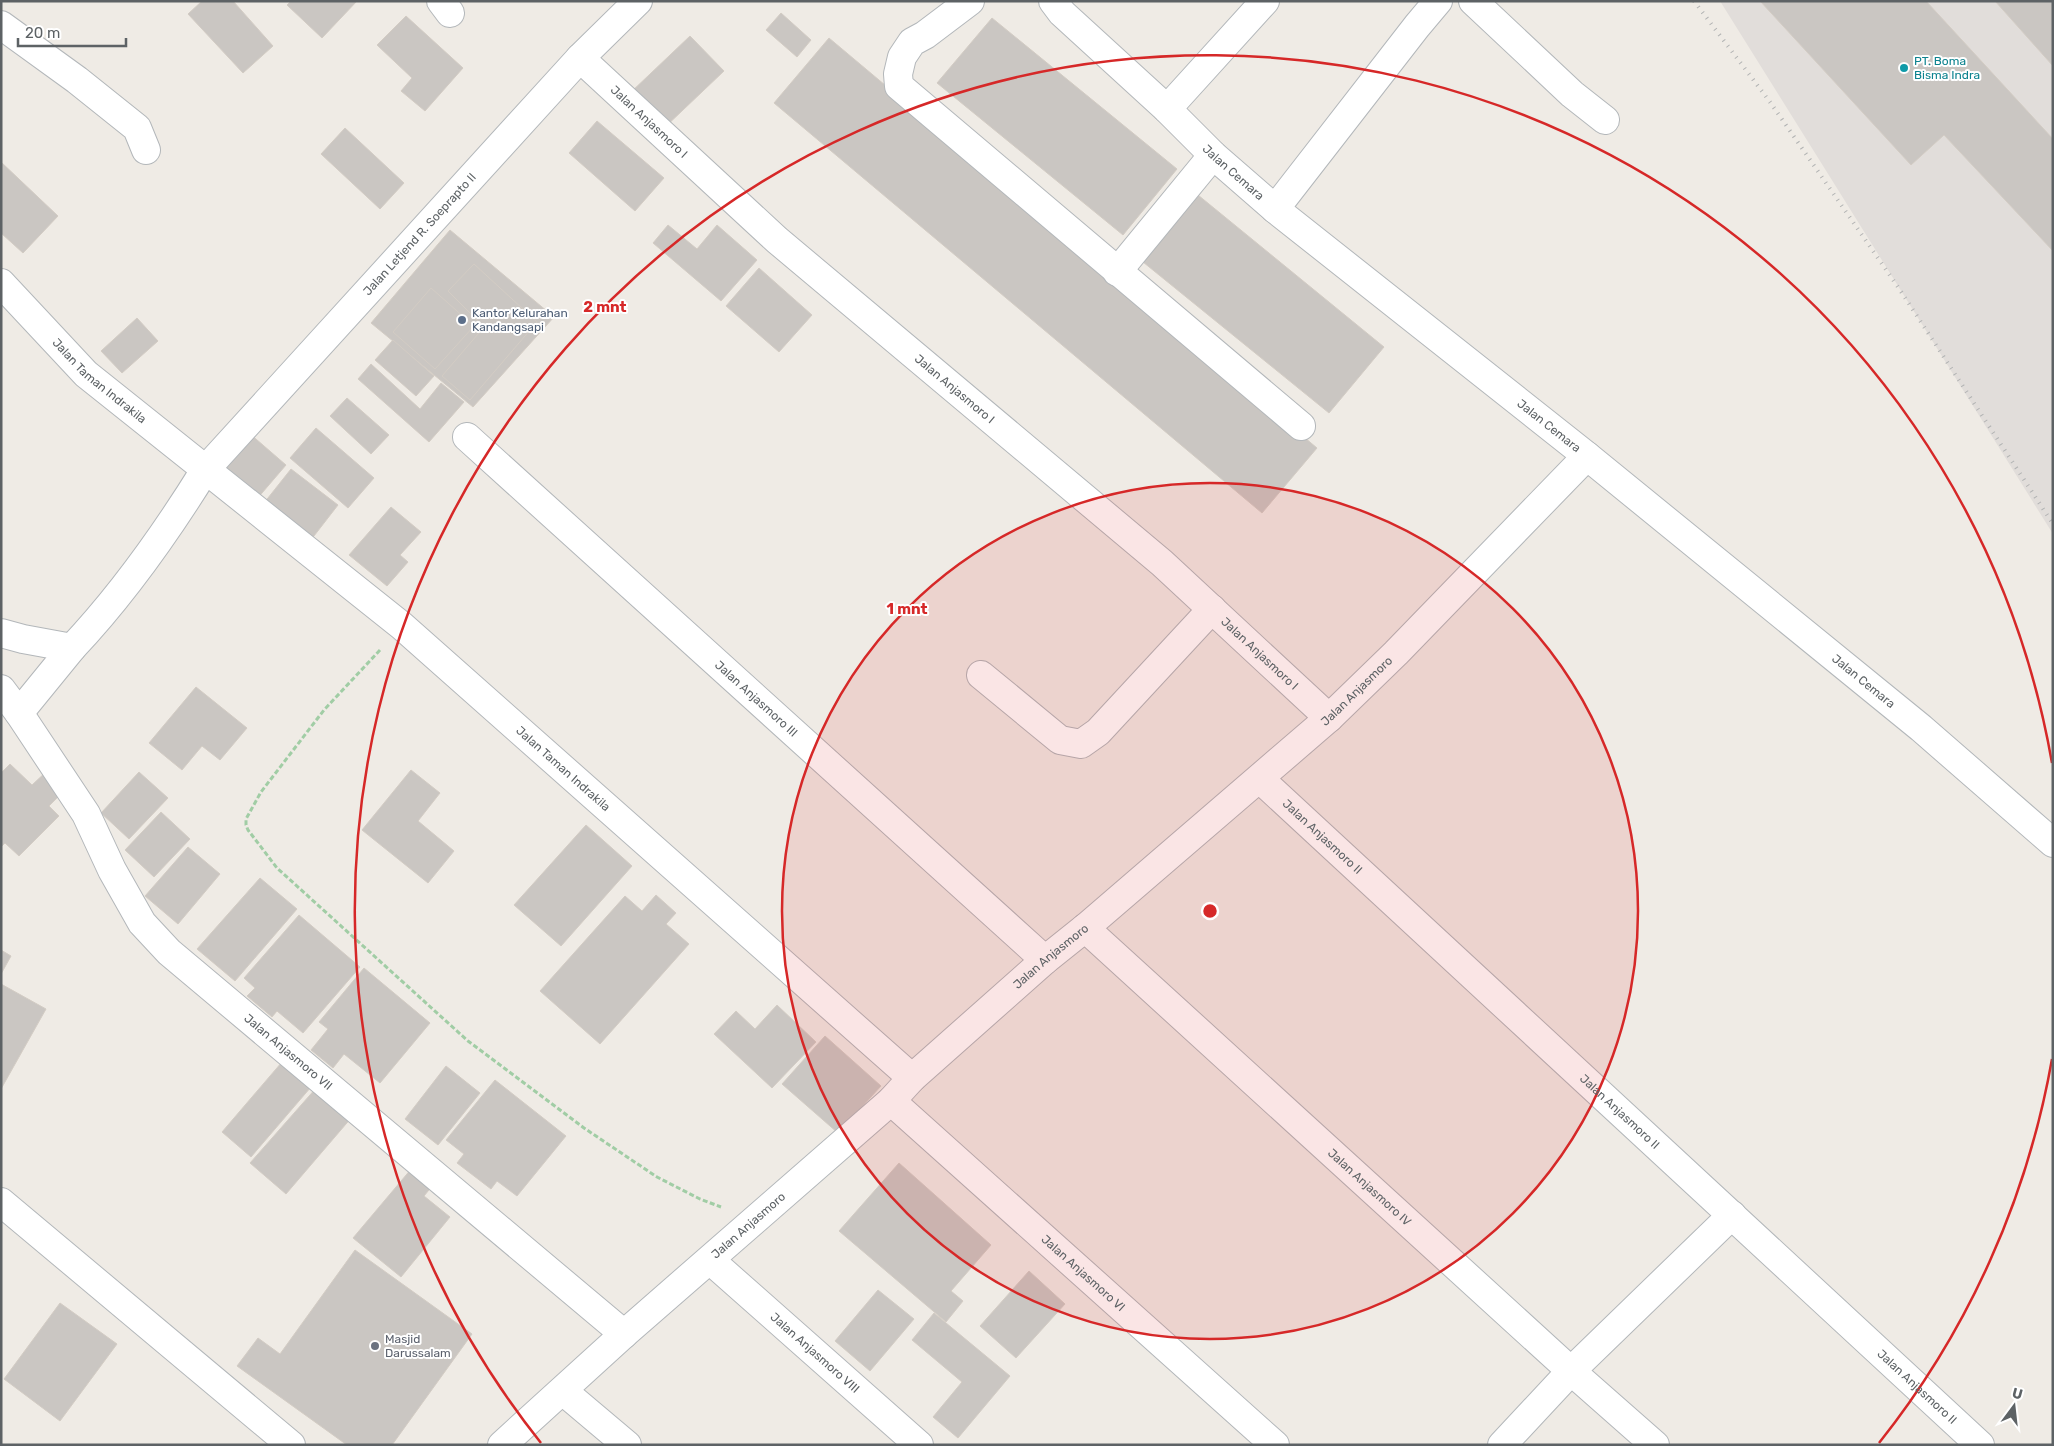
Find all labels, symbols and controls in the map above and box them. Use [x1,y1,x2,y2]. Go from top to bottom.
scale bar [18,15,125,47]
text: 20 m [25,24,60,42]
place label: PT. Boma Bisma Indra [1914,54,1980,82]
marker: PT. Boma Bisma Indra [1898,62,1910,74]
street label: Jalan Anjasmoro I [608,83,690,161]
street label: Jalan Cemara [1200,142,1267,203]
street label: Jalan Letjend R. Soeprapto II [360,170,479,298]
text: 2 mnt [583,298,627,316]
place label: Kantor Kelurahan Kandangsapi [472,306,568,334]
marker: Kantor Kelurahan Kandangsapi [456,314,468,326]
street label: Jalan Taman Indrakila [49,336,149,426]
street label: Jalan Anjasmoro I [912,352,997,426]
street label: Jalan Cemara [1514,396,1584,455]
text: 1 mnt [887,600,927,618]
street label: Jalan Anjasmoro I [1218,615,1301,693]
street label: Jalan Cemara [1829,651,1898,711]
street label: Jalan Anjasmoro [1318,653,1395,729]
street label: Jalan Anjasmoro III [712,658,800,740]
street label: Jalan Taman Indrakila [513,723,613,814]
street label: Jalan Anjasmoro II [1280,797,1365,877]
centre of rings [1201,902,1219,920]
street label: Jalan Anjasmoro [1010,921,1091,992]
street label: Jalan Anjasmoro VII [241,1011,335,1093]
street label: Jalan Anjasmoro II [1577,1072,1662,1152]
street label: Jalan Anjasmoro IV [1325,1146,1414,1229]
street label: Jalan Anjasmoro [708,1189,788,1262]
street label: Jalan Anjasmoro VI [1038,1232,1128,1314]
street label: Jalan Anjasmoro VIII [767,1310,862,1396]
place label: Masjid Darussalam [385,1332,451,1360]
marker: Masjid Darussalam [369,1340,381,1352]
street label: Jalan Anjasmoro II [1874,1347,1960,1427]
north arrow [1989,1381,2039,1431]
text: U [2010,1384,2024,1403]

